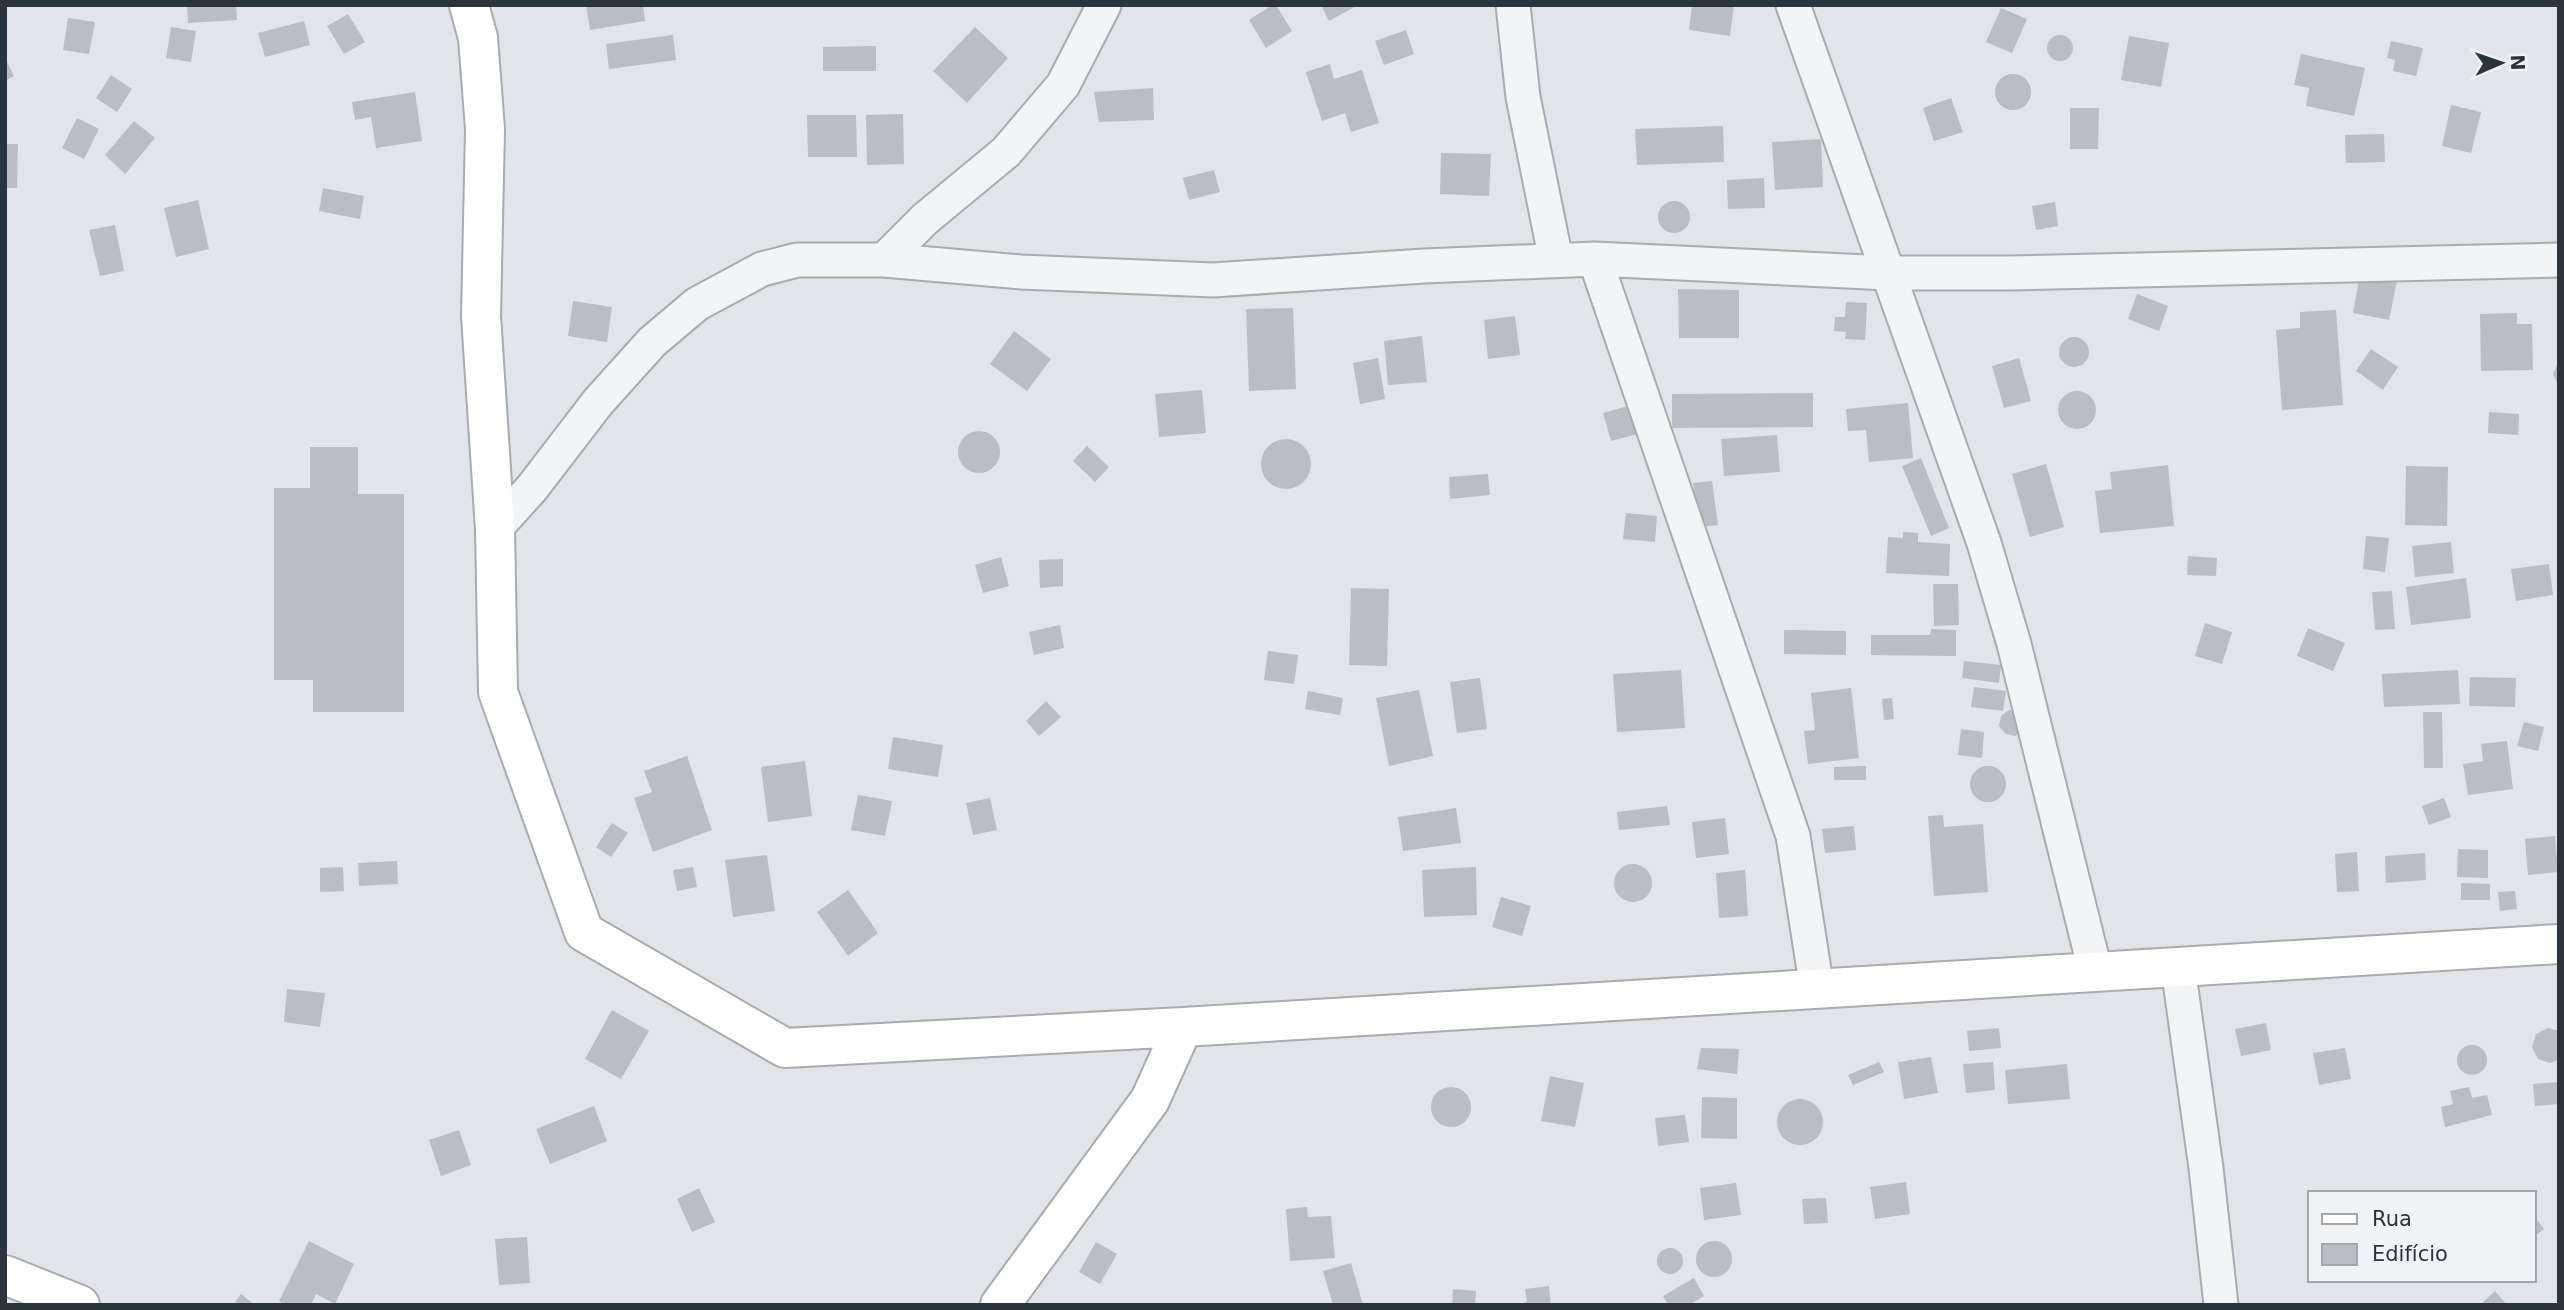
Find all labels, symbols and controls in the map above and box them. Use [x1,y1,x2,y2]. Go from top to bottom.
north arrow [2466,28,2536,98]
text: N [2507,54,2529,71]
legend [2308,1191,2536,1282]
text: Rua [2372,1207,2412,1231]
text: Edifício [2372,1242,2448,1266]

